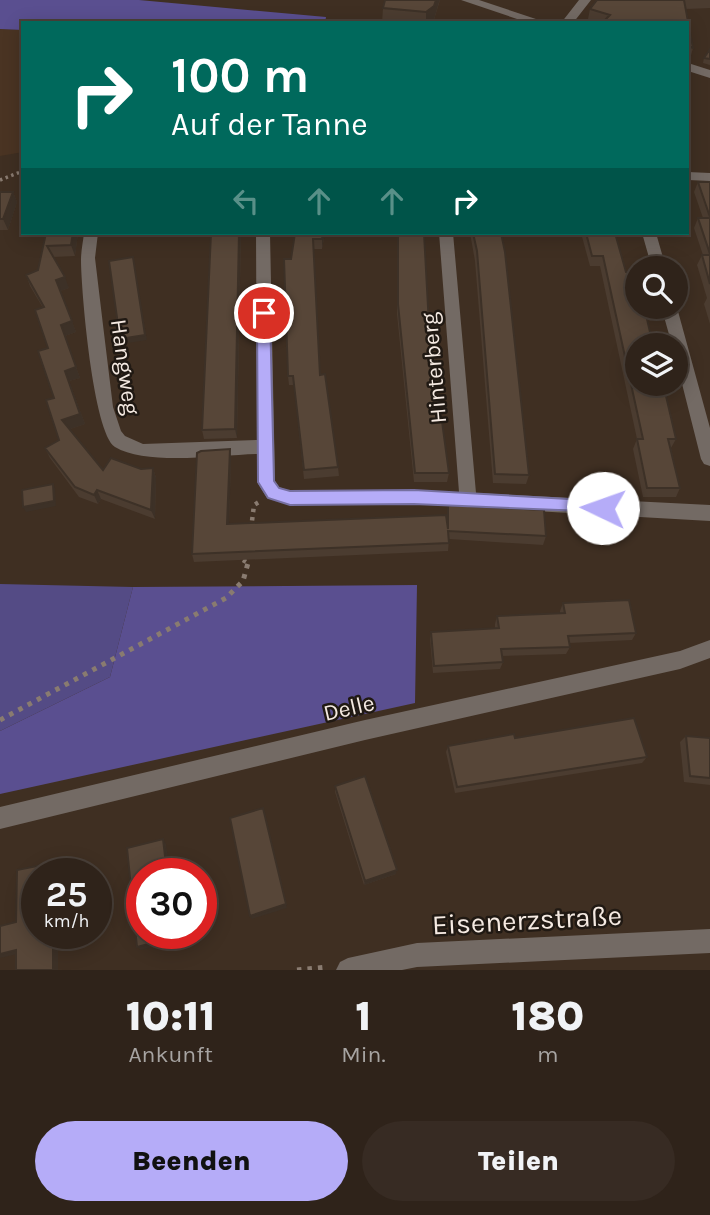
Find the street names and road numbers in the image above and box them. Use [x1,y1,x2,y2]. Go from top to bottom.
street label: Hinterberg [416,311,452,425]
street label: Hangweg [105,317,145,417]
street label: Delle [321,689,377,727]
street label: Eisenerzstraße [431,899,623,941]

